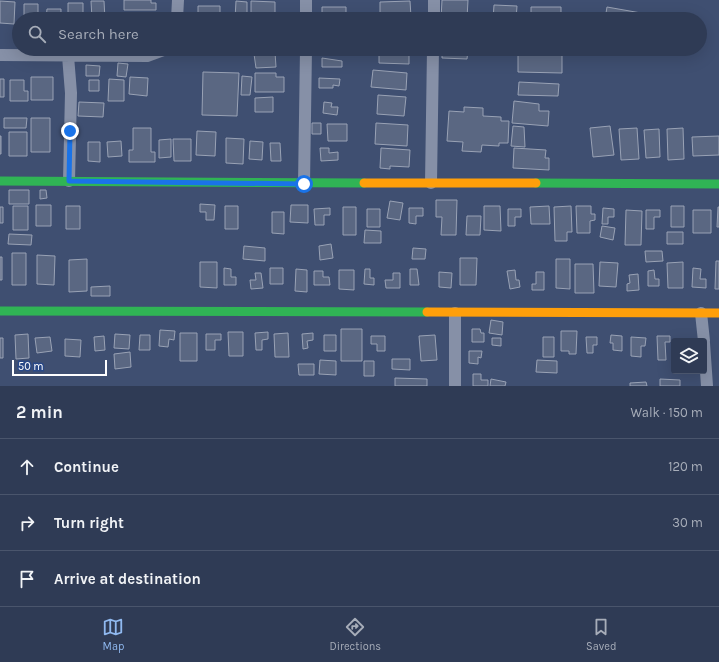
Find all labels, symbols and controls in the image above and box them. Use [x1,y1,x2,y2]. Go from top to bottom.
search box [12,12,707,56]
icon: search [26,23,48,45]
text: Search here [58,25,139,43]
route end [61,122,79,140]
route start [295,175,313,193]
map controls [671,338,707,374]
button: layers [671,338,707,374]
scale bar [12,358,107,377]
text: 50 m [18,360,44,373]
text: 2 min [16,402,63,422]
text: Walk · 150 m [631,405,703,420]
icon: ahead [16,456,38,478]
text: Continue [54,458,119,476]
text: 120 m [668,459,703,474]
icon: right [16,512,38,534]
text: Turn right [54,514,124,532]
text: 30 m [672,515,703,530]
icon: arrive [16,568,38,590]
text: Arrive at destination [54,570,201,588]
tab: Map [102,616,124,653]
tab: Directions [329,616,381,653]
tab: Saved [586,616,617,653]

